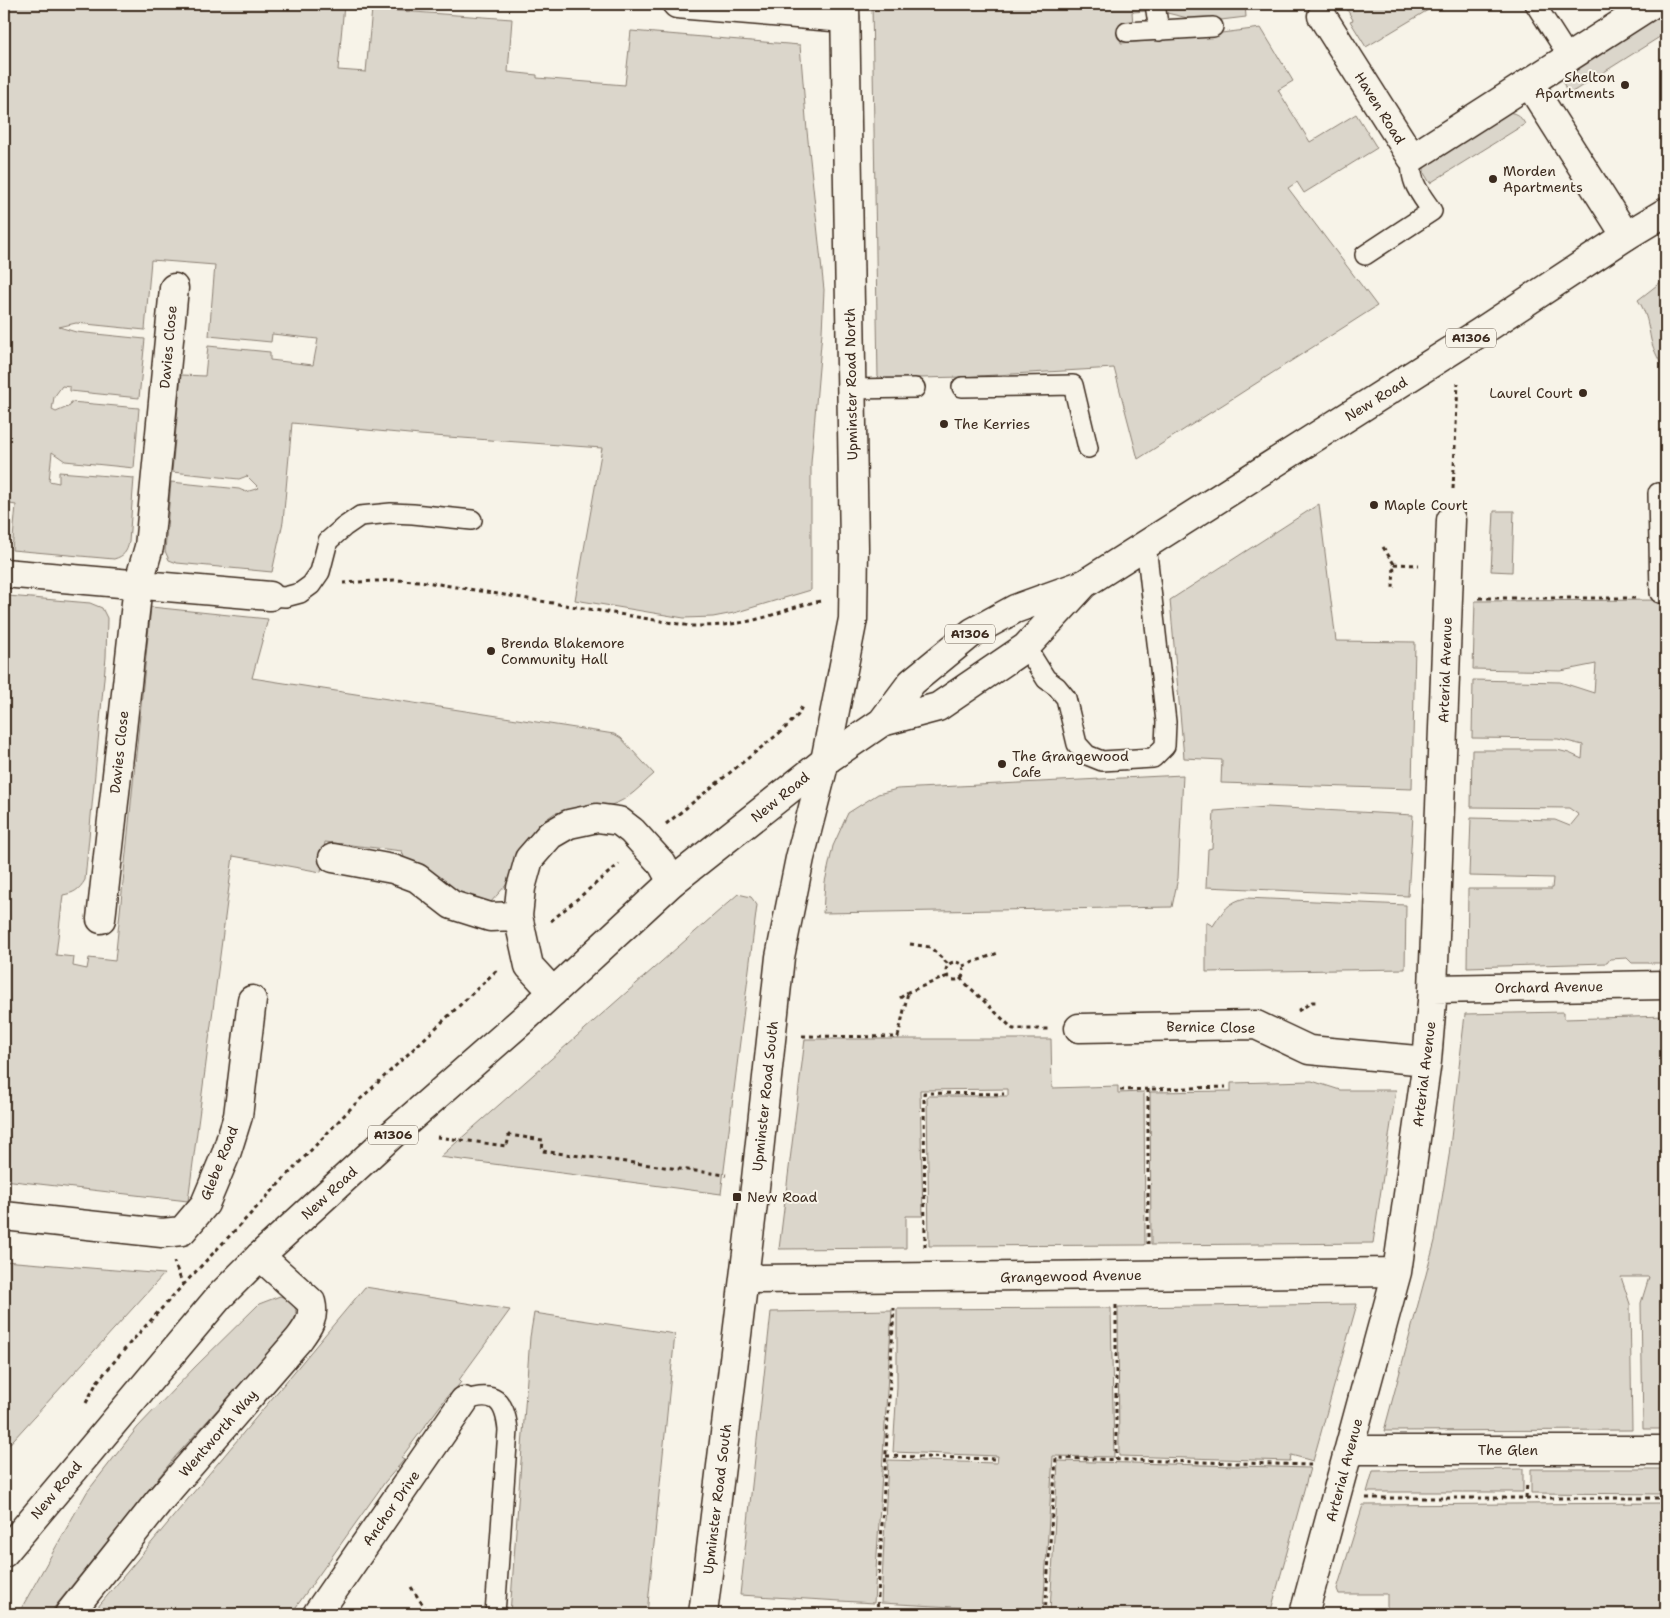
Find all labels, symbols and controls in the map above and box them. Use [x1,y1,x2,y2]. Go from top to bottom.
place label: Shelton Apartments [1535,68,1615,102]
street label: Haven Road [1351,69,1409,148]
marker: Shelton Apartments [1619,79,1631,91]
place label: Morden Apartments [1503,162,1583,196]
marker: Morden Apartments [1487,173,1499,185]
street label: Davies Close [155,305,181,389]
street label: Upminster Road North [841,308,861,460]
road number: A1306 [1446,328,1496,348]
street label: New Road [1341,373,1411,425]
place label: Laurel Court [1489,384,1573,402]
marker: Laurel Court [1577,387,1589,399]
place label: The Kerries [954,415,1030,433]
marker: The Kerries [938,418,950,430]
place label: Maple Court [1384,496,1468,514]
marker: Maple Court [1368,499,1380,511]
street label: Arterial Avenue [1434,616,1456,724]
road number: A1306 [945,624,995,644]
place label: Brenda Blakemore Community Hall [501,634,625,668]
marker: Brenda Blakemore Community Hall [485,645,497,657]
street label: Davies Close [106,710,132,794]
place label: The Grangewood Cafe [1012,747,1129,781]
marker: The Grangewood Cafe [996,758,1008,770]
street label: New Road [747,768,813,826]
street label: Orchard Avenue [1494,977,1604,997]
street label: Bernice Close [1166,1017,1256,1037]
street label: Upminster Road South [748,1020,782,1172]
street label: Arterial Avenue [1409,1020,1439,1128]
street label: Glebe Road [196,1123,242,1203]
road number: A1306 [368,1126,418,1144]
street label: New Road [297,1162,361,1224]
place label: New Road [747,1188,817,1206]
marker: New Road [731,1191,743,1203]
street label: Grangewood Avenue [1000,1266,1142,1286]
street label: Wentworth Way [175,1385,261,1481]
street label: Arterial Avenue [1322,1416,1366,1524]
street label: Upminster Road South [699,1423,735,1575]
street label: The Glen [1478,1441,1539,1459]
street label: New Road [27,1457,86,1523]
street label: Anchor Drive [358,1467,424,1549]

